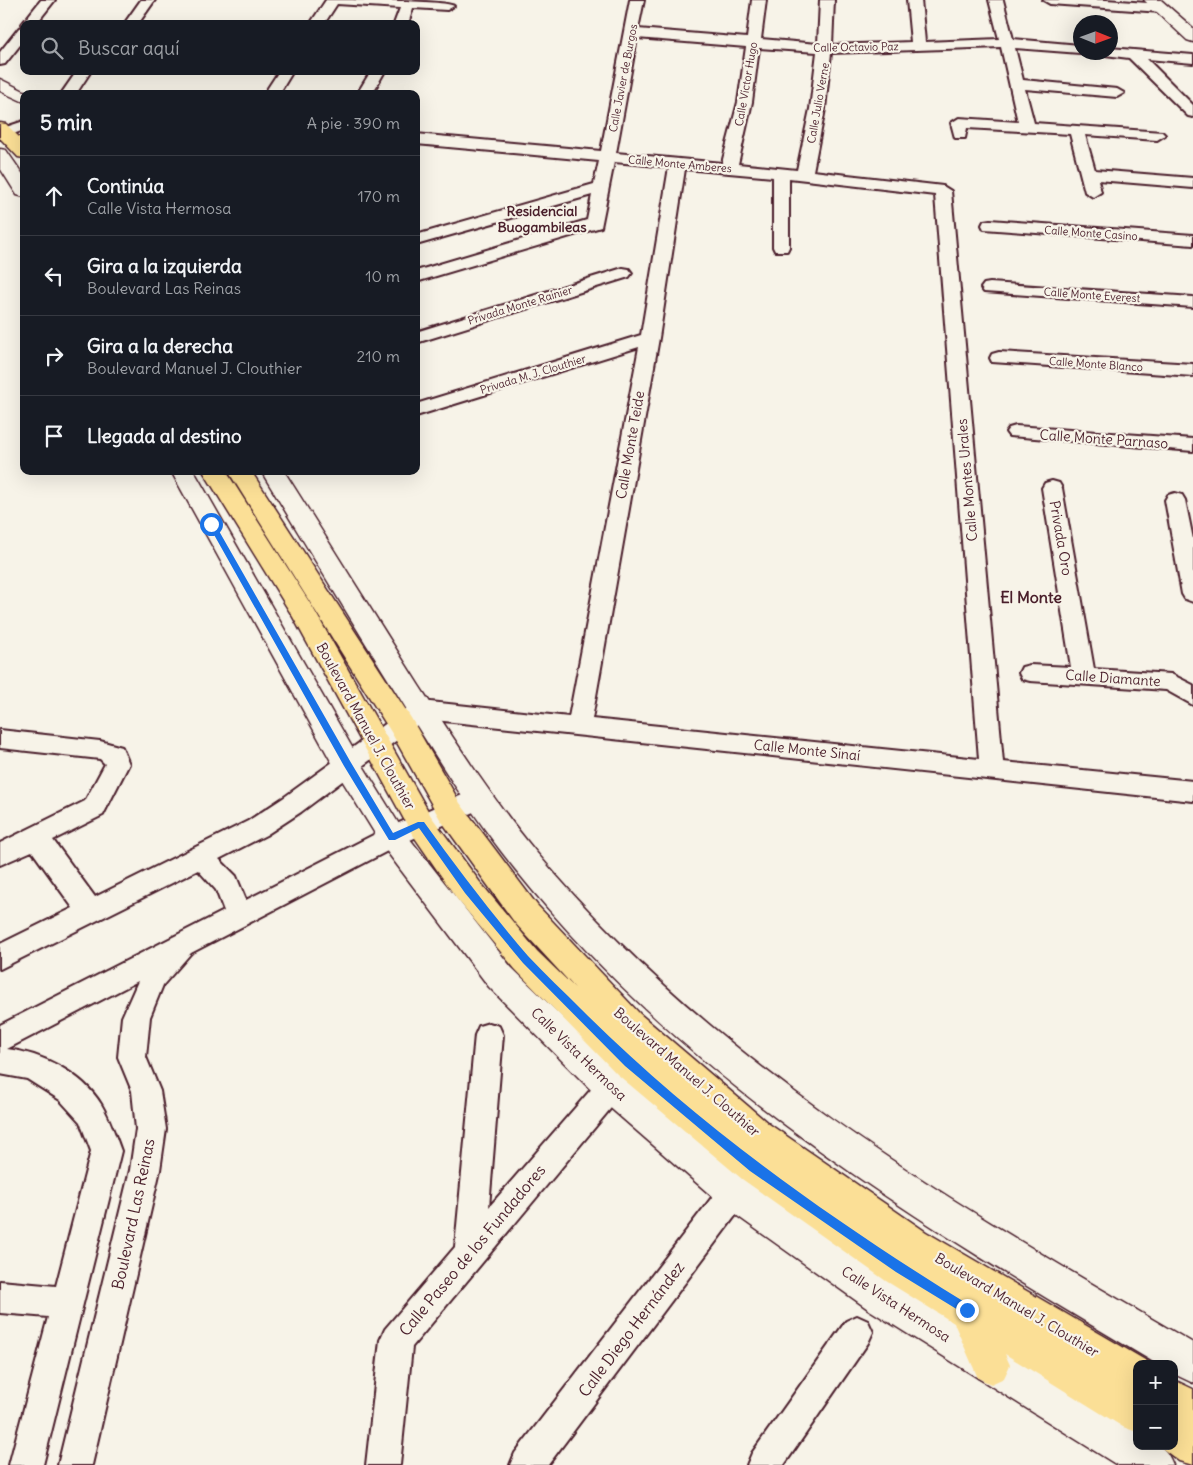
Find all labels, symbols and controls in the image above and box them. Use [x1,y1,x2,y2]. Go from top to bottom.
north arrow [1073,15,1118,60]
search box [20,20,420,75]
street label: Calle Javier de Burgos [606,23,640,133]
icon: search [38,34,66,62]
text: Buscar aquí [78,36,179,60]
street label: Calle Octavio Paz [813,39,899,55]
street label: Calle Víctor Hugo [732,41,760,127]
street label: Calle Julio Verne [804,61,832,144]
text: 5 min [40,109,92,136]
text: A pie · 390 m [307,113,400,133]
street label: Calle Monte Amberes [628,152,732,176]
text: Continúa [87,174,164,198]
icon: ahead [40,182,68,210]
text: 170 m [357,186,400,206]
text: Calle Vista Hermosa [87,198,231,218]
district label: Residencial Buogambileas [497,202,587,236]
street label: Calle Monte Casino [1044,223,1138,243]
text: Gira a la izquierda [87,254,242,278]
icon: left [40,262,68,290]
text: 10 m [365,266,400,286]
text: Boulevard Las Reinas [87,278,241,298]
street label: Privada Monte Rainier [466,282,575,328]
street label: Calle Monte Everest [1043,285,1141,305]
text: Gira a la derecha [87,334,233,358]
icon: right [40,342,68,370]
text: 210 m [357,346,400,366]
street label: Privada M. J. Clouthier [478,351,588,397]
street label: Calle Monte Blanco [1048,354,1144,374]
text: Boulevard Manuel J. Clouthier [87,358,302,378]
street label: Calle Monte Teide [612,390,648,500]
street label: Calle Montes Urales [953,418,981,542]
icon: arrive [40,422,68,450]
text: Llegada al destino [87,424,242,448]
street label: Calle Monte Parnaso [1039,426,1169,452]
street label: Privada Oro [1046,499,1076,577]
route start [200,513,223,536]
district label: El Monte [1000,587,1062,607]
street label: Boulevard Manuel J. Clouthier [313,639,420,813]
street label: Calle Diamante [1065,666,1161,690]
street label: Calle Monte Sinaí [753,735,861,765]
street label: Calle Vista Hermosa [527,1004,631,1104]
street label: Boulevard Manuel J. Clouthier [610,1004,764,1141]
street label: Boulevard Las Reinas [107,1137,159,1291]
street label: Calle Paseo de los Fundadores [394,1160,550,1340]
street label: Boulevard Manuel J. Clouthier [932,1249,1102,1361]
street label: Calle Diego Hernández [574,1257,689,1401]
street label: Calle Vista Hermosa [838,1262,954,1346]
route end [956,1299,979,1322]
map controls [1133,1360,1178,1450]
button: + [1133,1360,1178,1405]
button: − [1133,1405,1178,1450]

